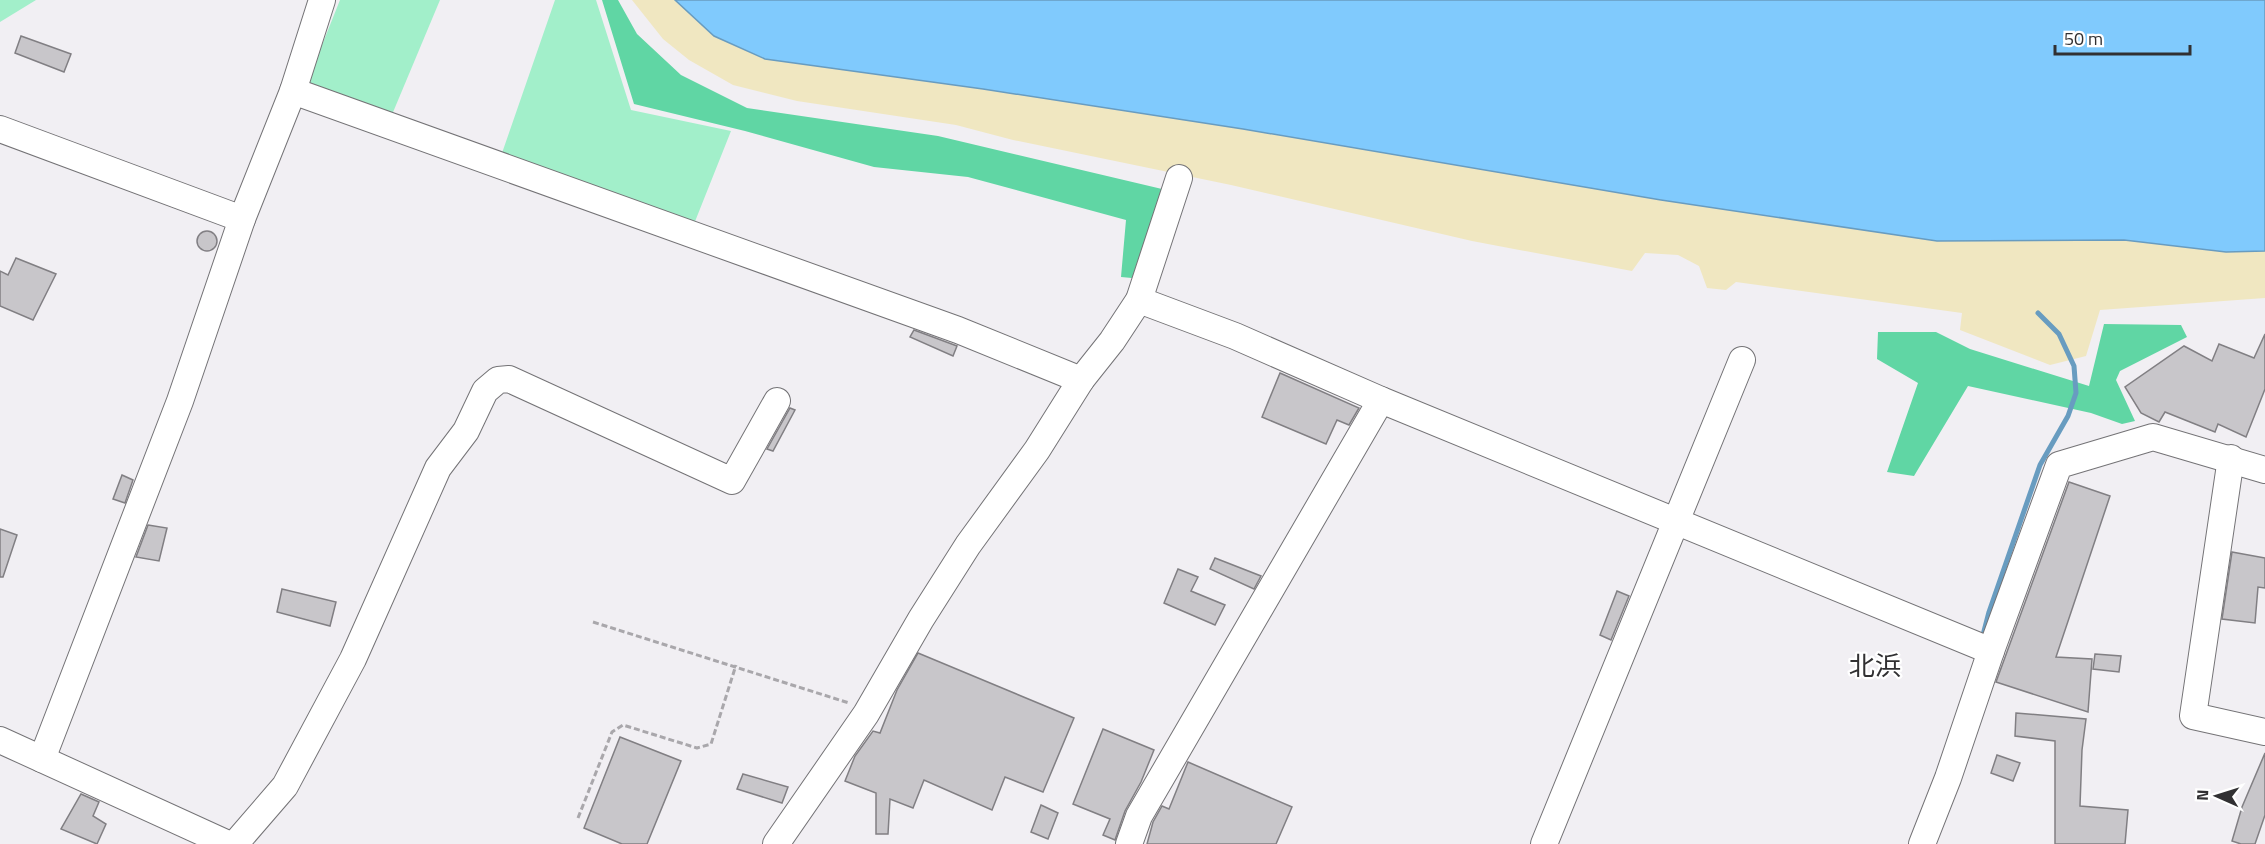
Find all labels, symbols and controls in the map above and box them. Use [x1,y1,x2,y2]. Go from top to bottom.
scale bar [2055,18,2190,56]
text: 50 m [2064,25,2103,52]
district label: 北浜 [1849,646,1901,685]
north arrow [2187,766,2247,826]
text: N [2190,789,2214,801]

